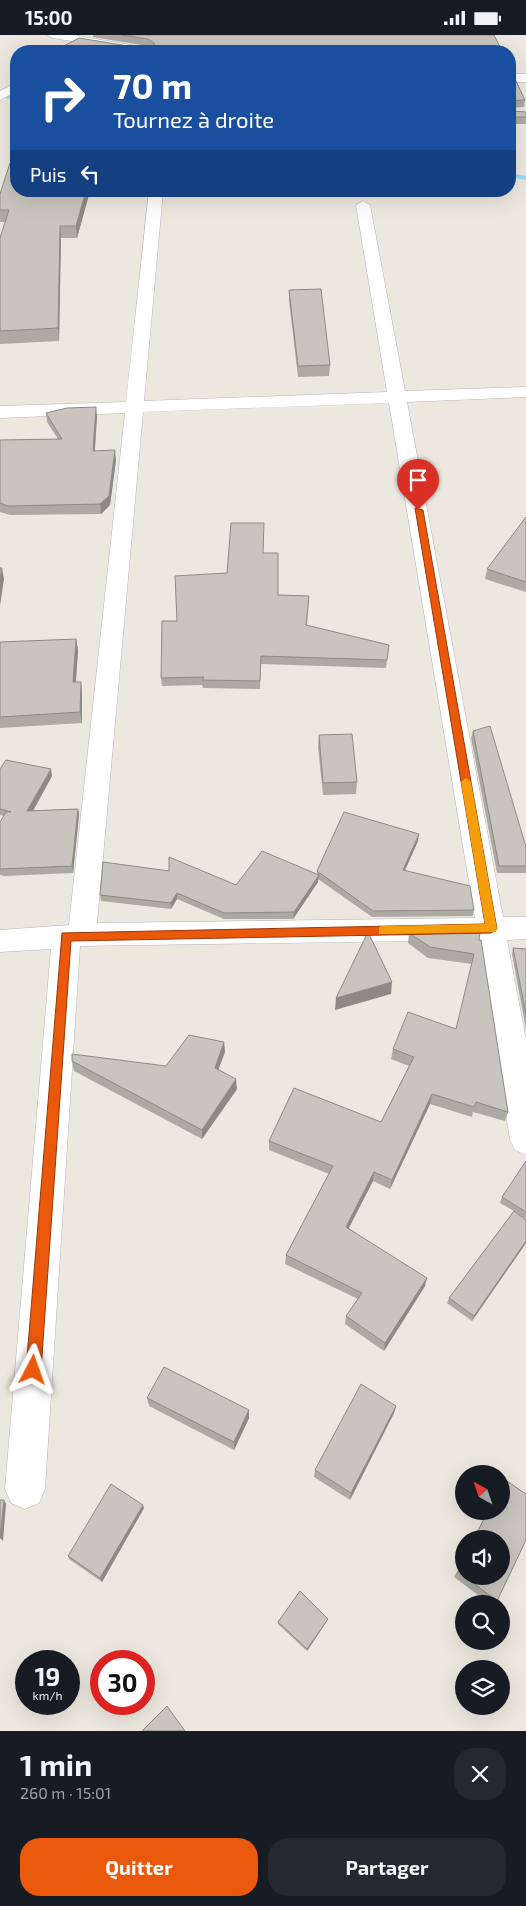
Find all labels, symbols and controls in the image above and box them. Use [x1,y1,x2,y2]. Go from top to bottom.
text: 15:00 [25,6,73,29]
text: 70 m [113,64,192,106]
icon: right [30,65,95,130]
text: Tournez à droite [113,106,274,132]
icon: left [76,160,104,188]
text: Puis [30,163,66,186]
pin [397,459,439,510]
icon: arrive [404,466,432,494]
position arrow [6,1343,58,1395]
north arrow [455,1465,510,1520]
map controls [455,1465,510,1715]
button: sound [455,1530,510,1585]
button: search [455,1595,510,1650]
speed limit sign: 30 [90,1650,155,1715]
button: layers [455,1660,510,1715]
text: 19 [35,1661,60,1691]
text: km/h [33,1688,62,1702]
text: 1 min [20,1746,92,1782]
button: close [454,1748,506,1800]
text: 260 m · 15:01 [20,1783,111,1802]
button: Quitter [20,1838,258,1896]
button: Partager [268,1838,506,1896]

